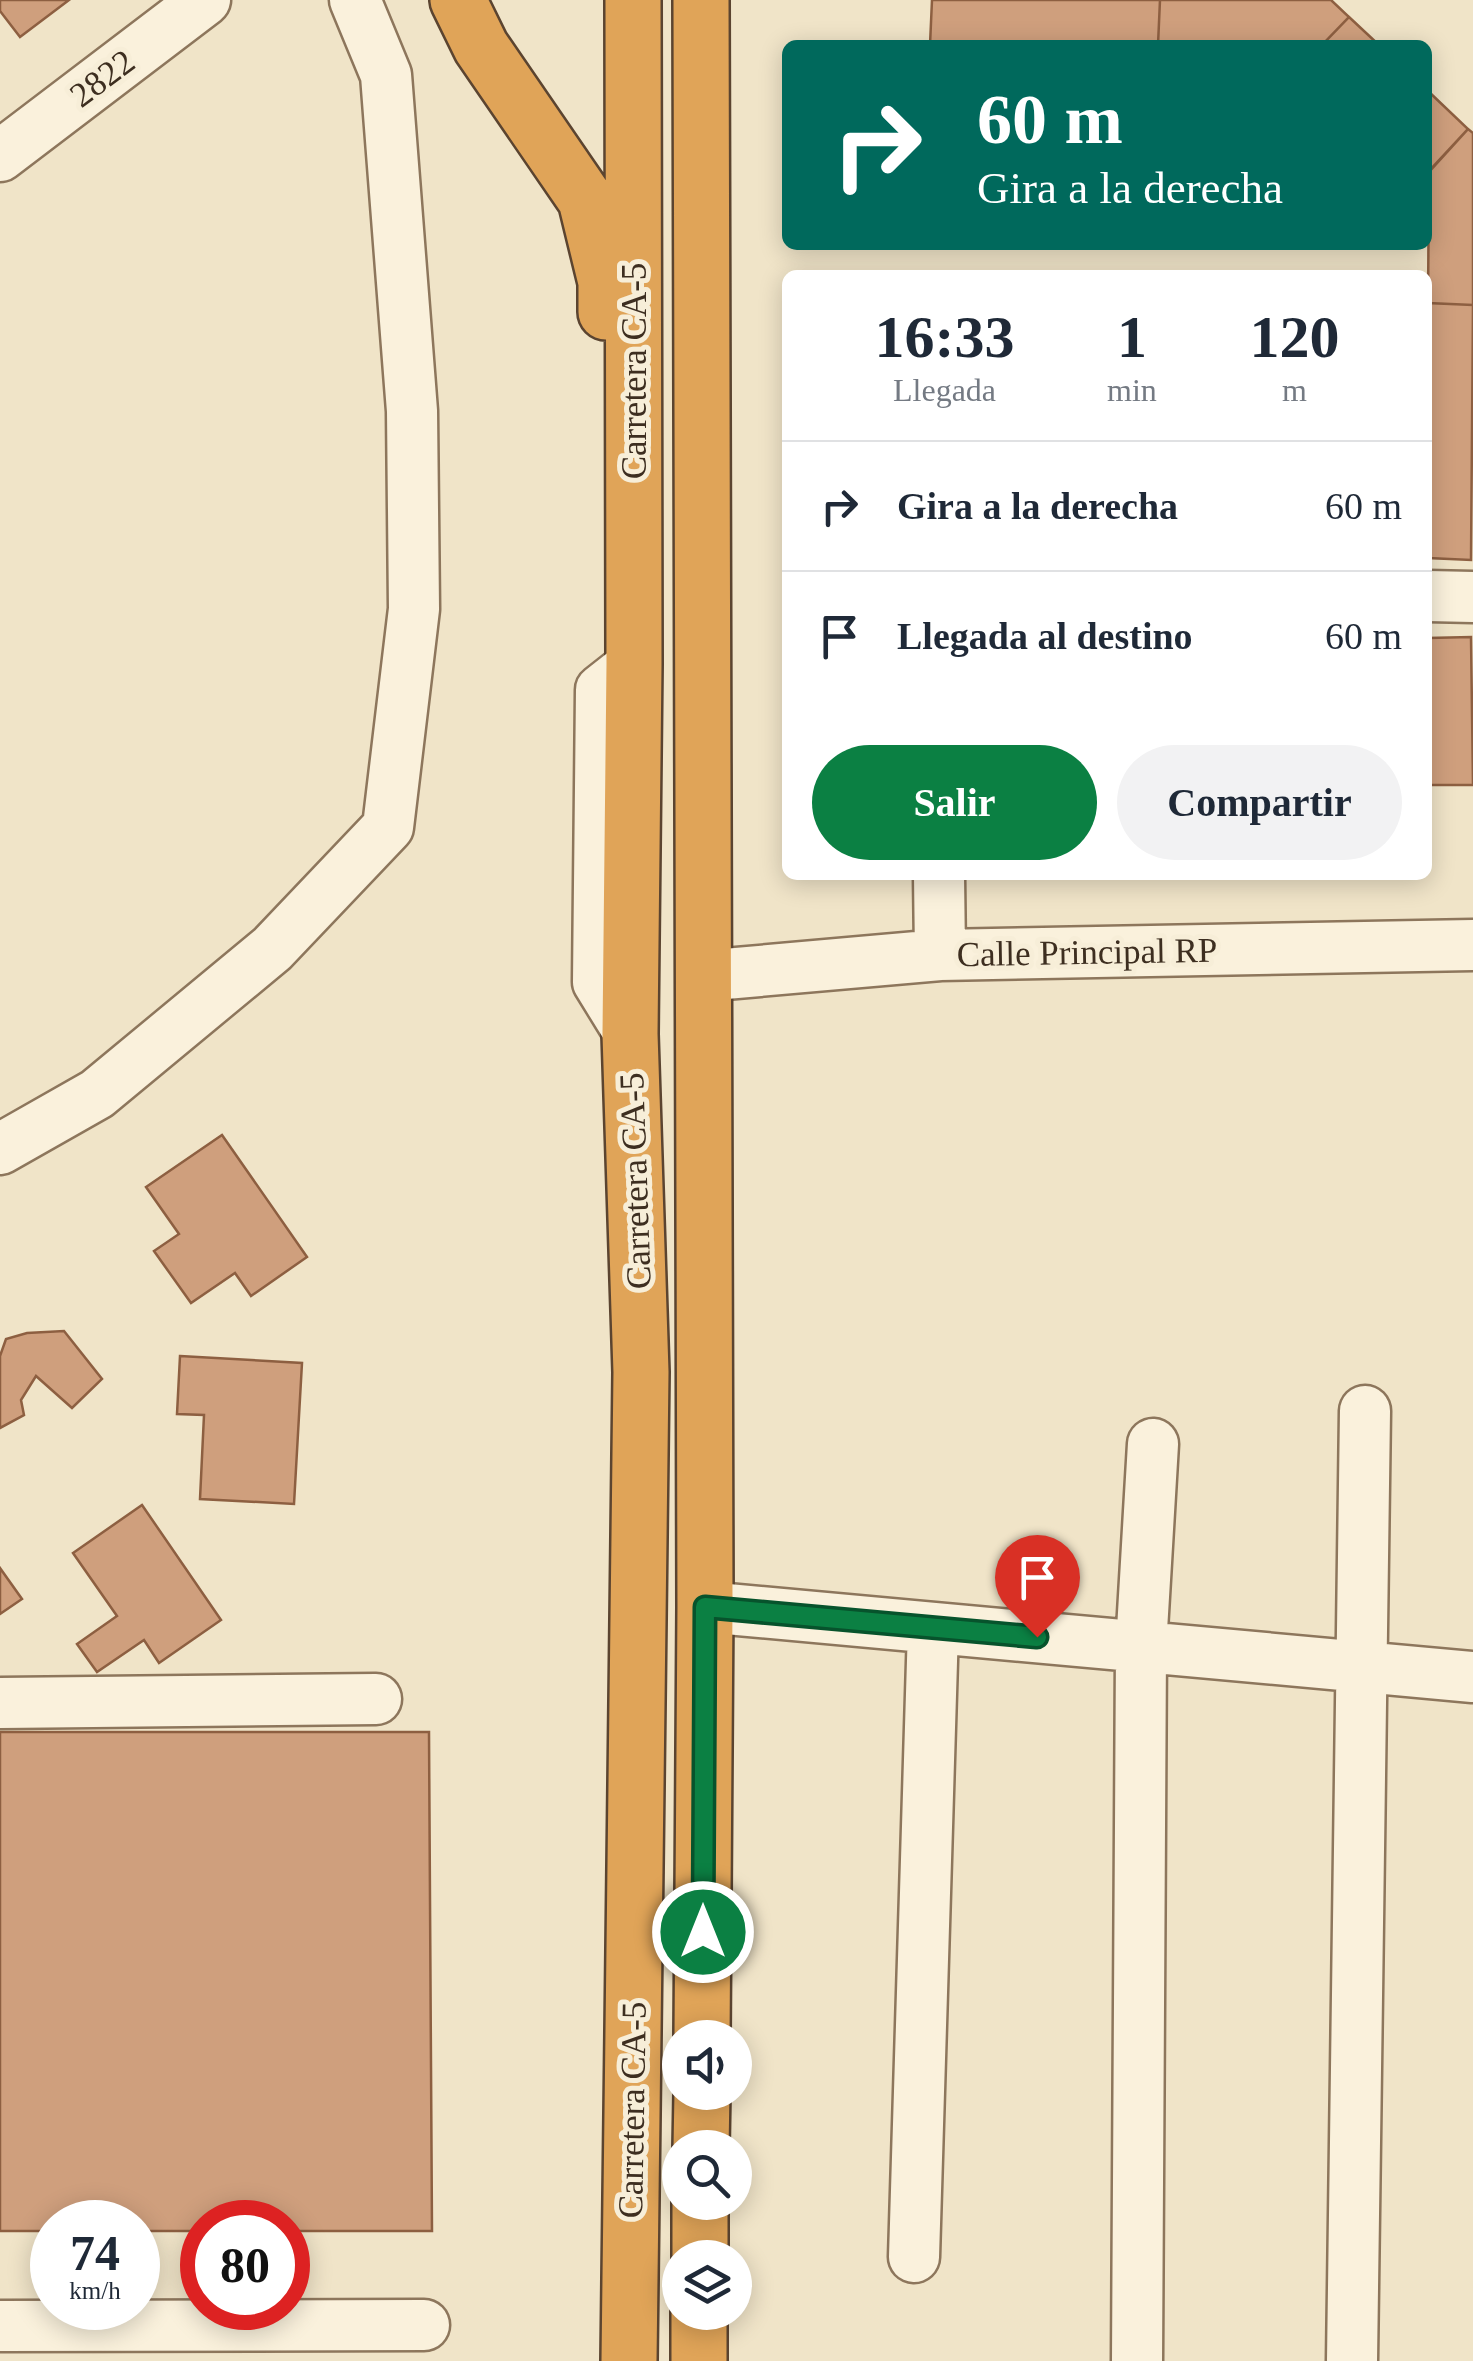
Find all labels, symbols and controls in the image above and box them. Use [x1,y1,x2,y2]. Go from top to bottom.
street label: 2822 [63,42,142,115]
icon: right [812,80,942,210]
text: 60 m [977,81,1123,158]
text: Gira a la derecha [977,163,1283,213]
street label: Carretera CA-5 [615,263,654,479]
text: 16:33 [875,304,1015,370]
text: 1 [1117,304,1147,370]
text: 120 [1249,304,1339,370]
text: Llegada [893,372,996,408]
text: min [1107,372,1157,408]
text: m [1282,372,1307,408]
icon: right [812,479,867,534]
text: Gira a la derecha [897,485,1178,527]
text: 60 m [1325,485,1402,527]
icon: arrive [812,609,867,664]
text: Llegada al destino [897,615,1193,657]
text: 60 m [1325,615,1402,657]
button: Salir [812,745,1097,860]
button: Compartir [1117,745,1402,860]
street label: Calle Principal RP [956,931,1218,974]
street label: Carretera CA-5 [612,1072,659,1290]
pin [995,1535,1080,1638]
icon: arrive [1010,1550,1065,1605]
position arrow [651,1880,755,1984]
street label: Carretera CA-5 [611,2001,654,2219]
map controls [662,2020,752,2330]
button: sound [662,2020,752,2110]
button: search [662,2130,752,2220]
speed limit sign: 80 [180,2200,310,2330]
text: 74 [70,2225,120,2281]
button: layers [662,2240,752,2330]
text: km/h [69,2277,121,2304]

